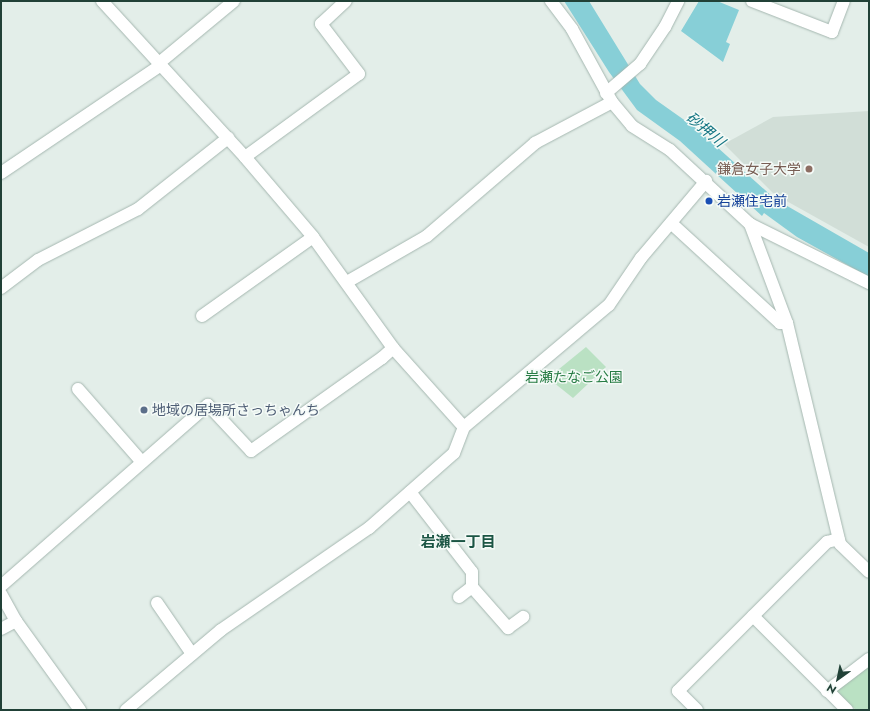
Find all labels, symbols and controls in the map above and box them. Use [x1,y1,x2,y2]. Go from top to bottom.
water label: 砂押川 [682,109,728,151]
place label: 鎌倉女子大学 [717,161,801,177]
marker: 鎌倉女子大学 [804,164,814,174]
place label: 岩瀬住宅前 [717,193,787,209]
marker: 岩瀬住宅前 [704,196,714,206]
park label: 岩瀬たなご公園 [525,369,623,385]
place label: 地域の居場所さっちゃんち [152,402,320,418]
marker: 地域の居場所さっちゃんち [139,405,149,415]
district label: 岩瀬一丁目 [421,534,495,552]
north arrow [818,659,858,699]
text: N [823,680,839,698]

